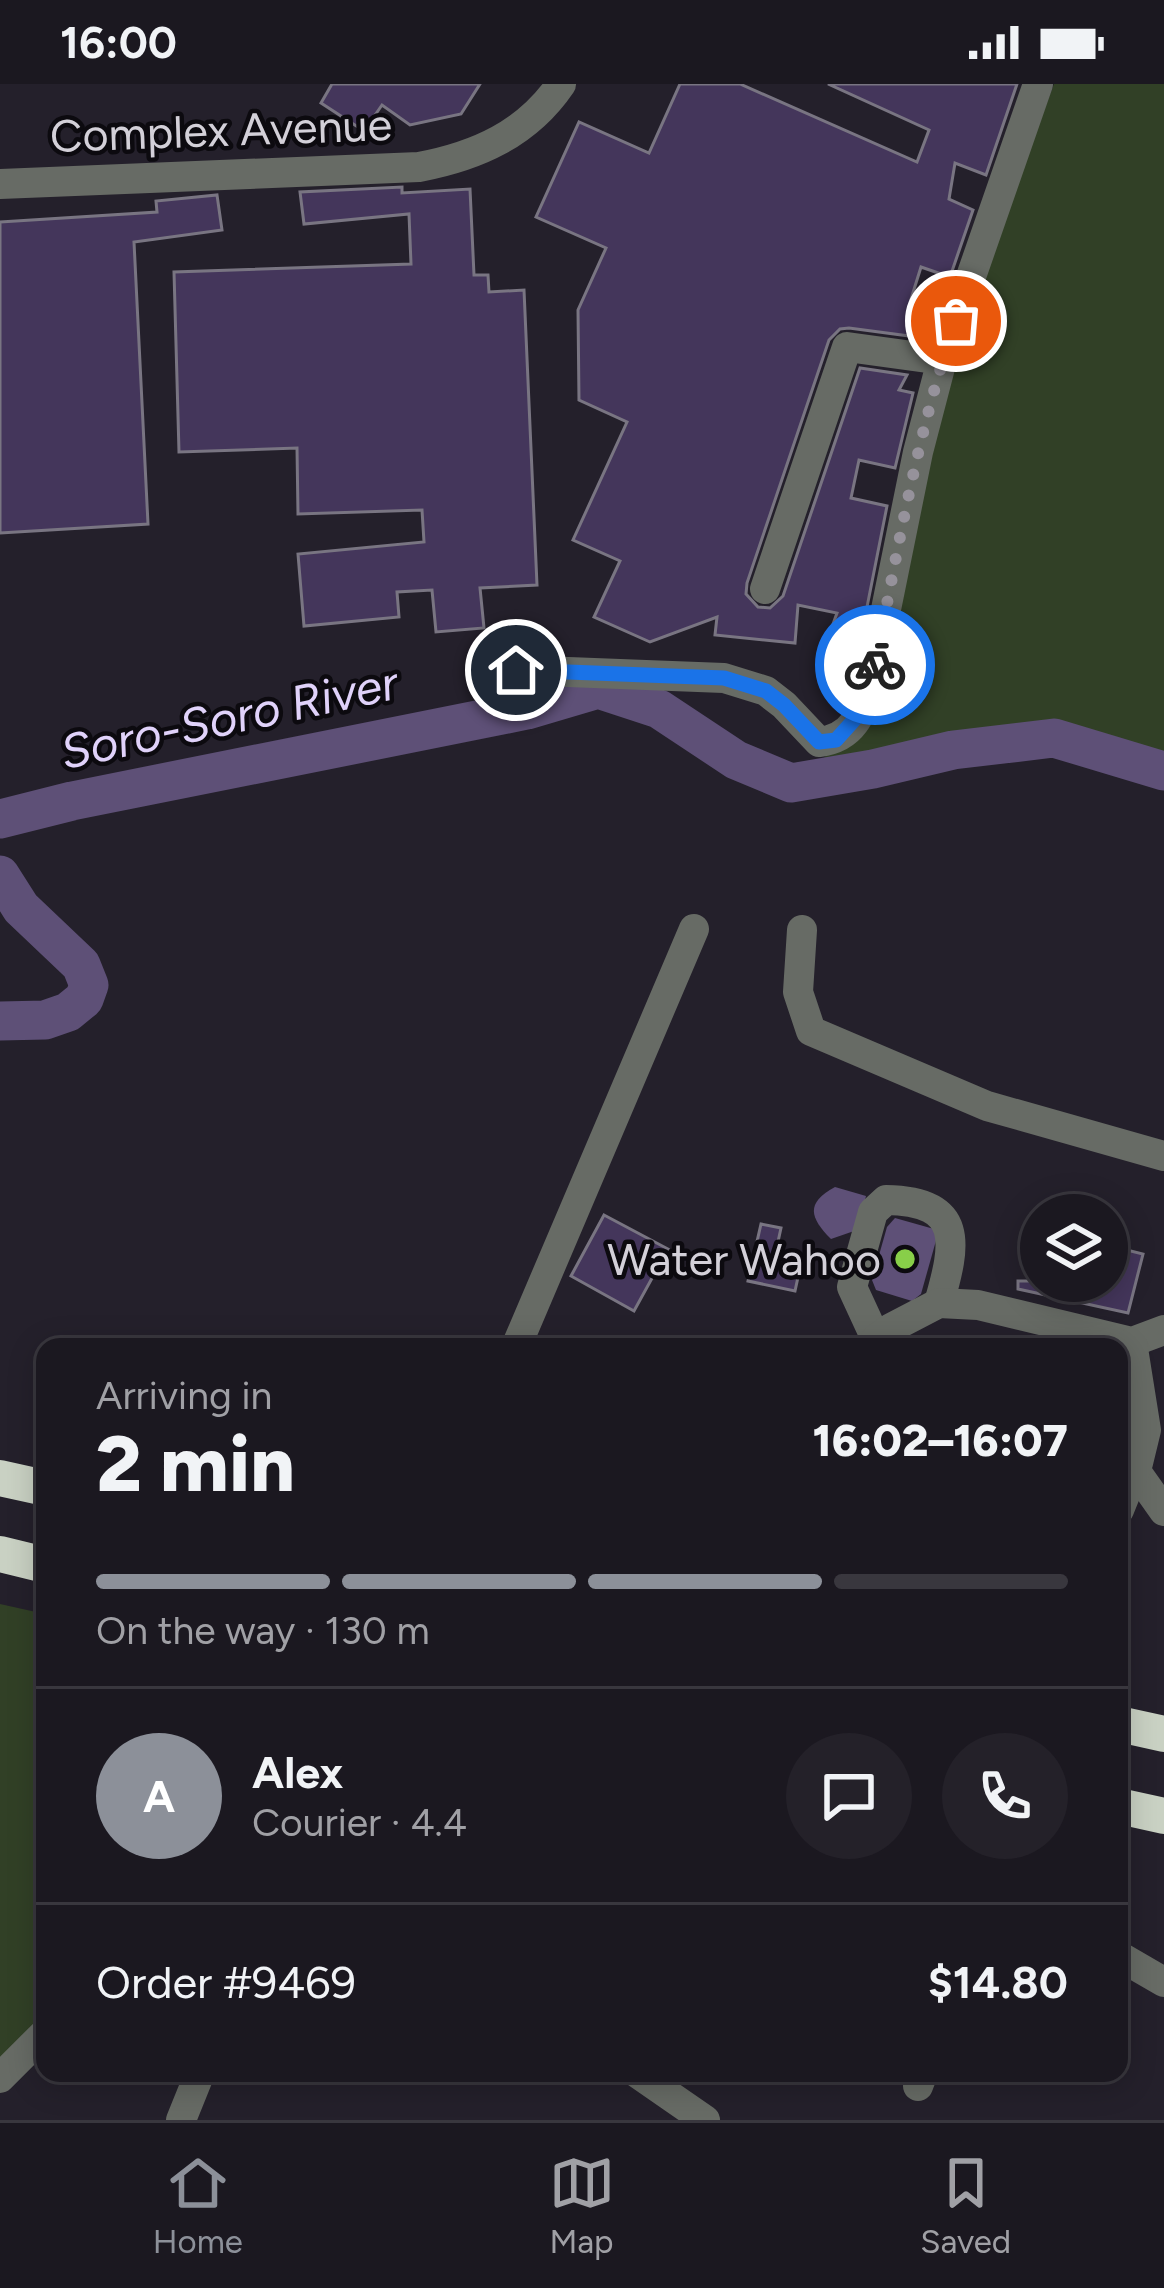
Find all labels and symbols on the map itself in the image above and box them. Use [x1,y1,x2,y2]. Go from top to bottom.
street label: Complex Avenue [49,97,393,163]
pin [905,270,1007,372]
courier [815,605,935,725]
pin [465,619,567,721]
water label: Soro-Soro River [55,653,405,781]
place label: Water Wahoo [607,1232,881,1286]
marker: Water Wahoo [892,1246,918,1272]

